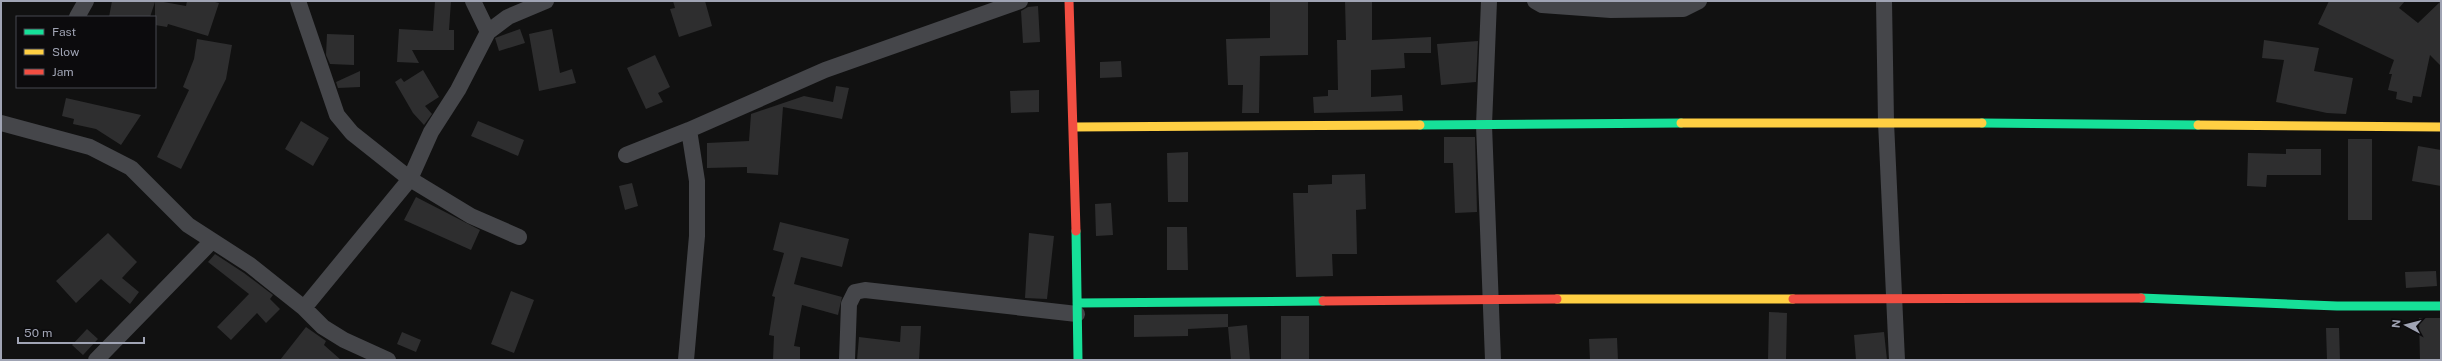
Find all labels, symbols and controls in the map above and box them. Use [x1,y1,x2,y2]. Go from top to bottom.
legend [16,16,156,88]
text: Fast [52,25,77,39]
text: Slow [52,45,80,59]
text: Jam [52,65,74,79]
north arrow [2386,305,2426,345]
scale bar [18,319,144,345]
text: N [2390,319,2403,329]
text: 50 m [24,326,52,340]

